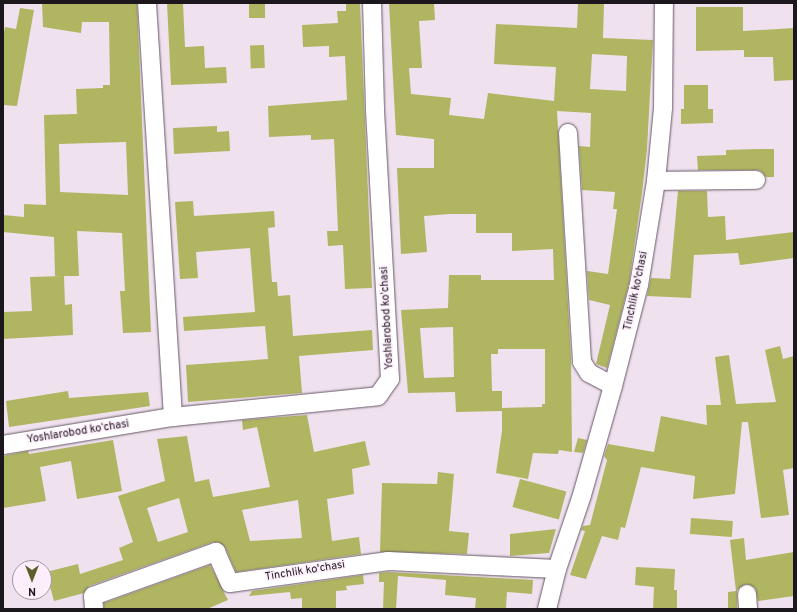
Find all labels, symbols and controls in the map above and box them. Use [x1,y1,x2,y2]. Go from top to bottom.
street label: Tinchlik ko'chasi [621,250,651,332]
street label: Yoshlarobod koʻchasi [378,266,396,370]
street label: Yoshlarobod koʻchasi [26,417,130,447]
street label: Tinchlik ko'chasi [264,558,346,584]
north arrow [12,560,52,600]
text: N [28,584,36,598]

